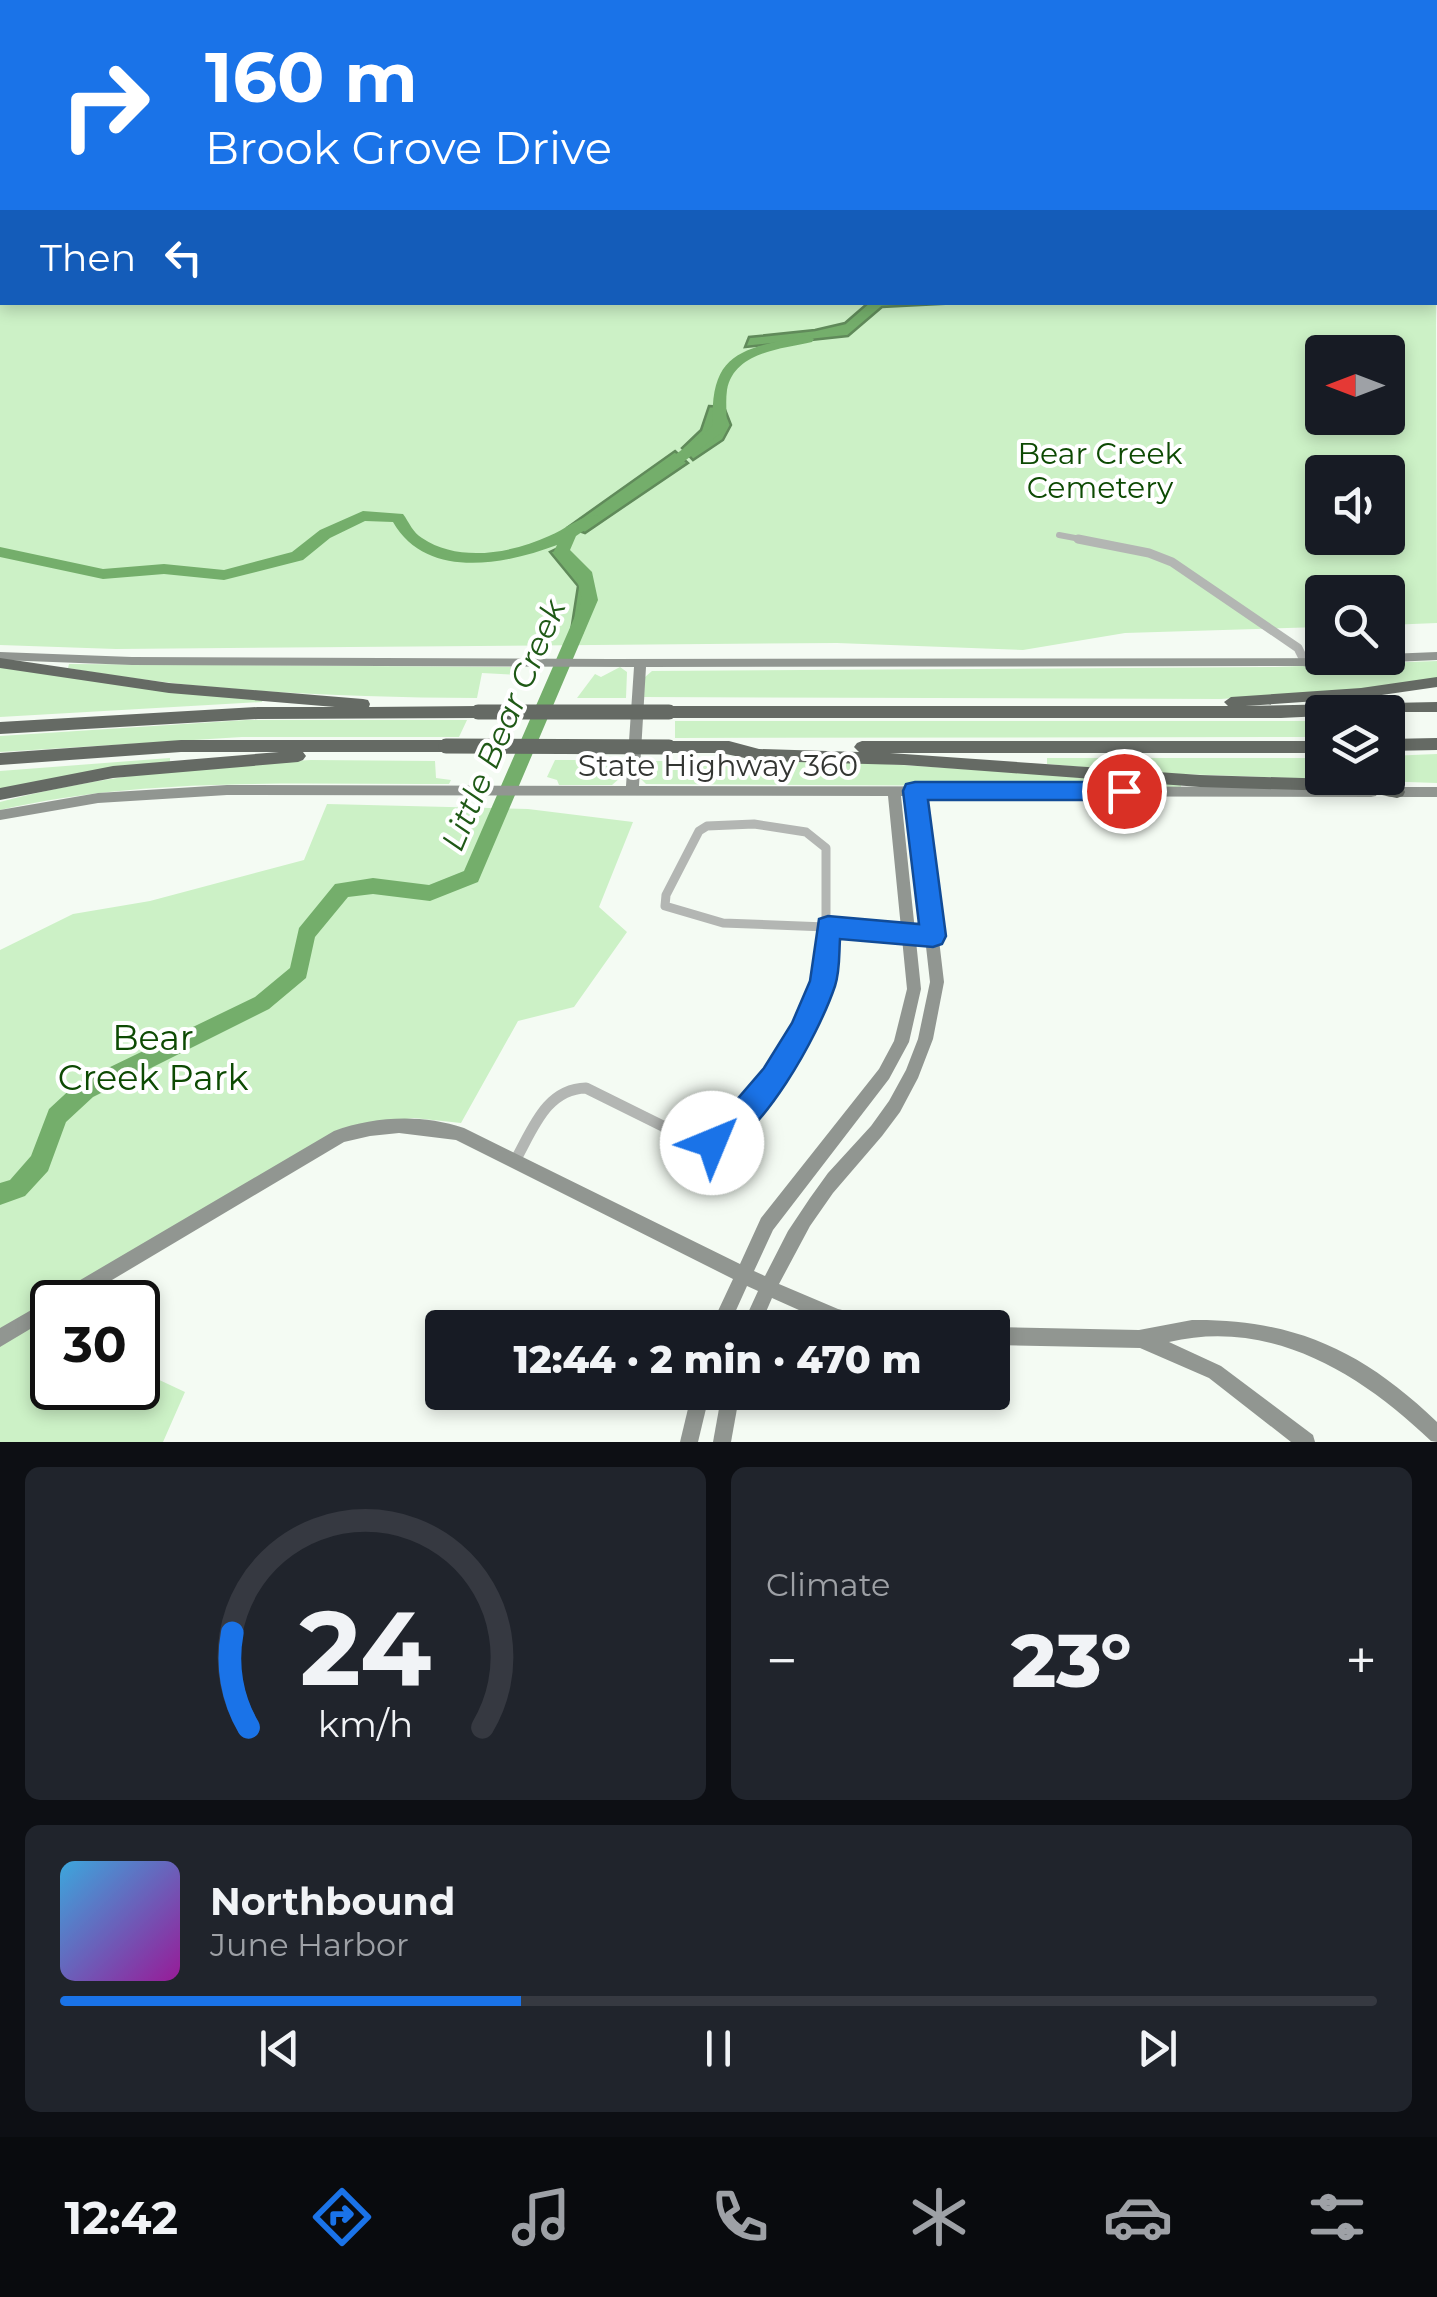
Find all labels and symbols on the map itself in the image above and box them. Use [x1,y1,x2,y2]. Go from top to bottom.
north arrow [1305,335,1405,435]
park label: Bear Creek Cemetery [1018,435,1183,506]
water label: Little Bear Creek [433,592,574,856]
street label: State Highway 360 [578,747,858,784]
pin [1082,749,1167,834]
park label: Bear Creek Park [58,1016,248,1099]
position arrow [660,1091,764,1195]
speed limit sign: 30 [30,1280,160,1410]

